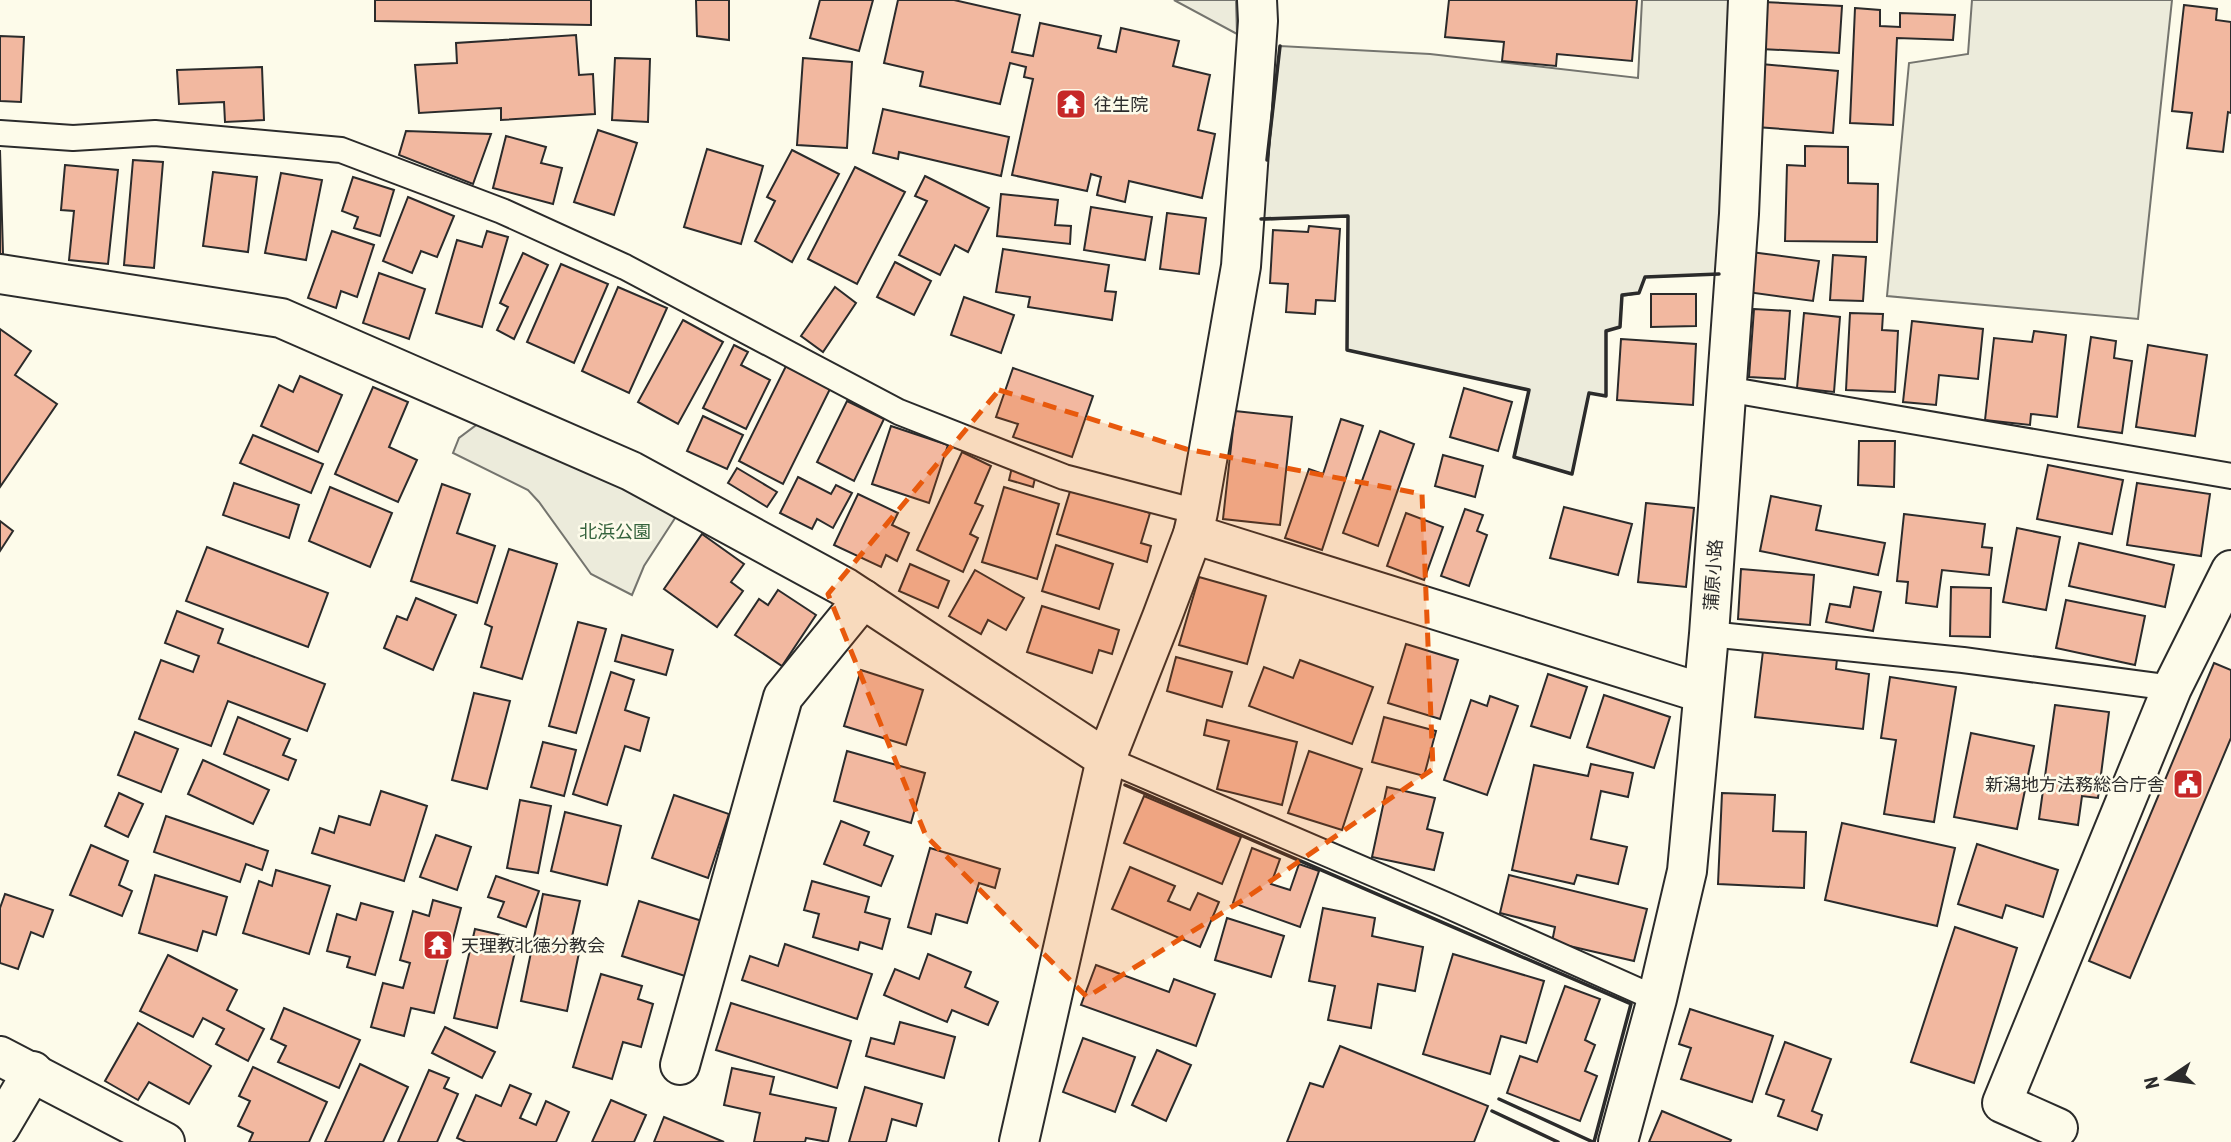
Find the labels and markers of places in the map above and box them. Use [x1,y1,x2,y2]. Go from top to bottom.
temple icon: 往生院 [1054,87,1088,121]
place label: 往生院 [1094,94,1148,115]
public building icon: 新潟地方法務総合庁舎 [2171,767,2205,801]
place label: 新潟地方法務総合庁舎 [1985,774,2165,795]
temple icon: 天理教北徳分教会 [421,928,455,962]
place label: 天理教北徳分教会 [461,935,605,956]

